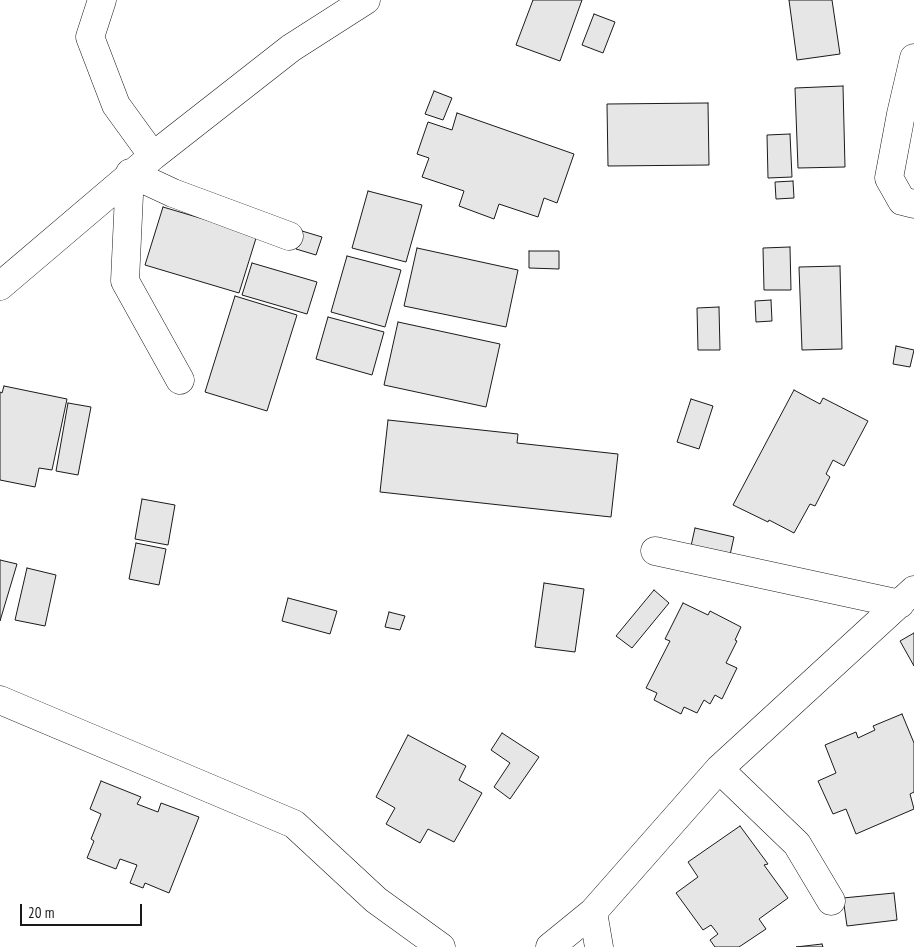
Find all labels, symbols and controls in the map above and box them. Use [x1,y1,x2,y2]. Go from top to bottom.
scale bar [22,894,145,926]
text: 20 m [28,903,54,922]

